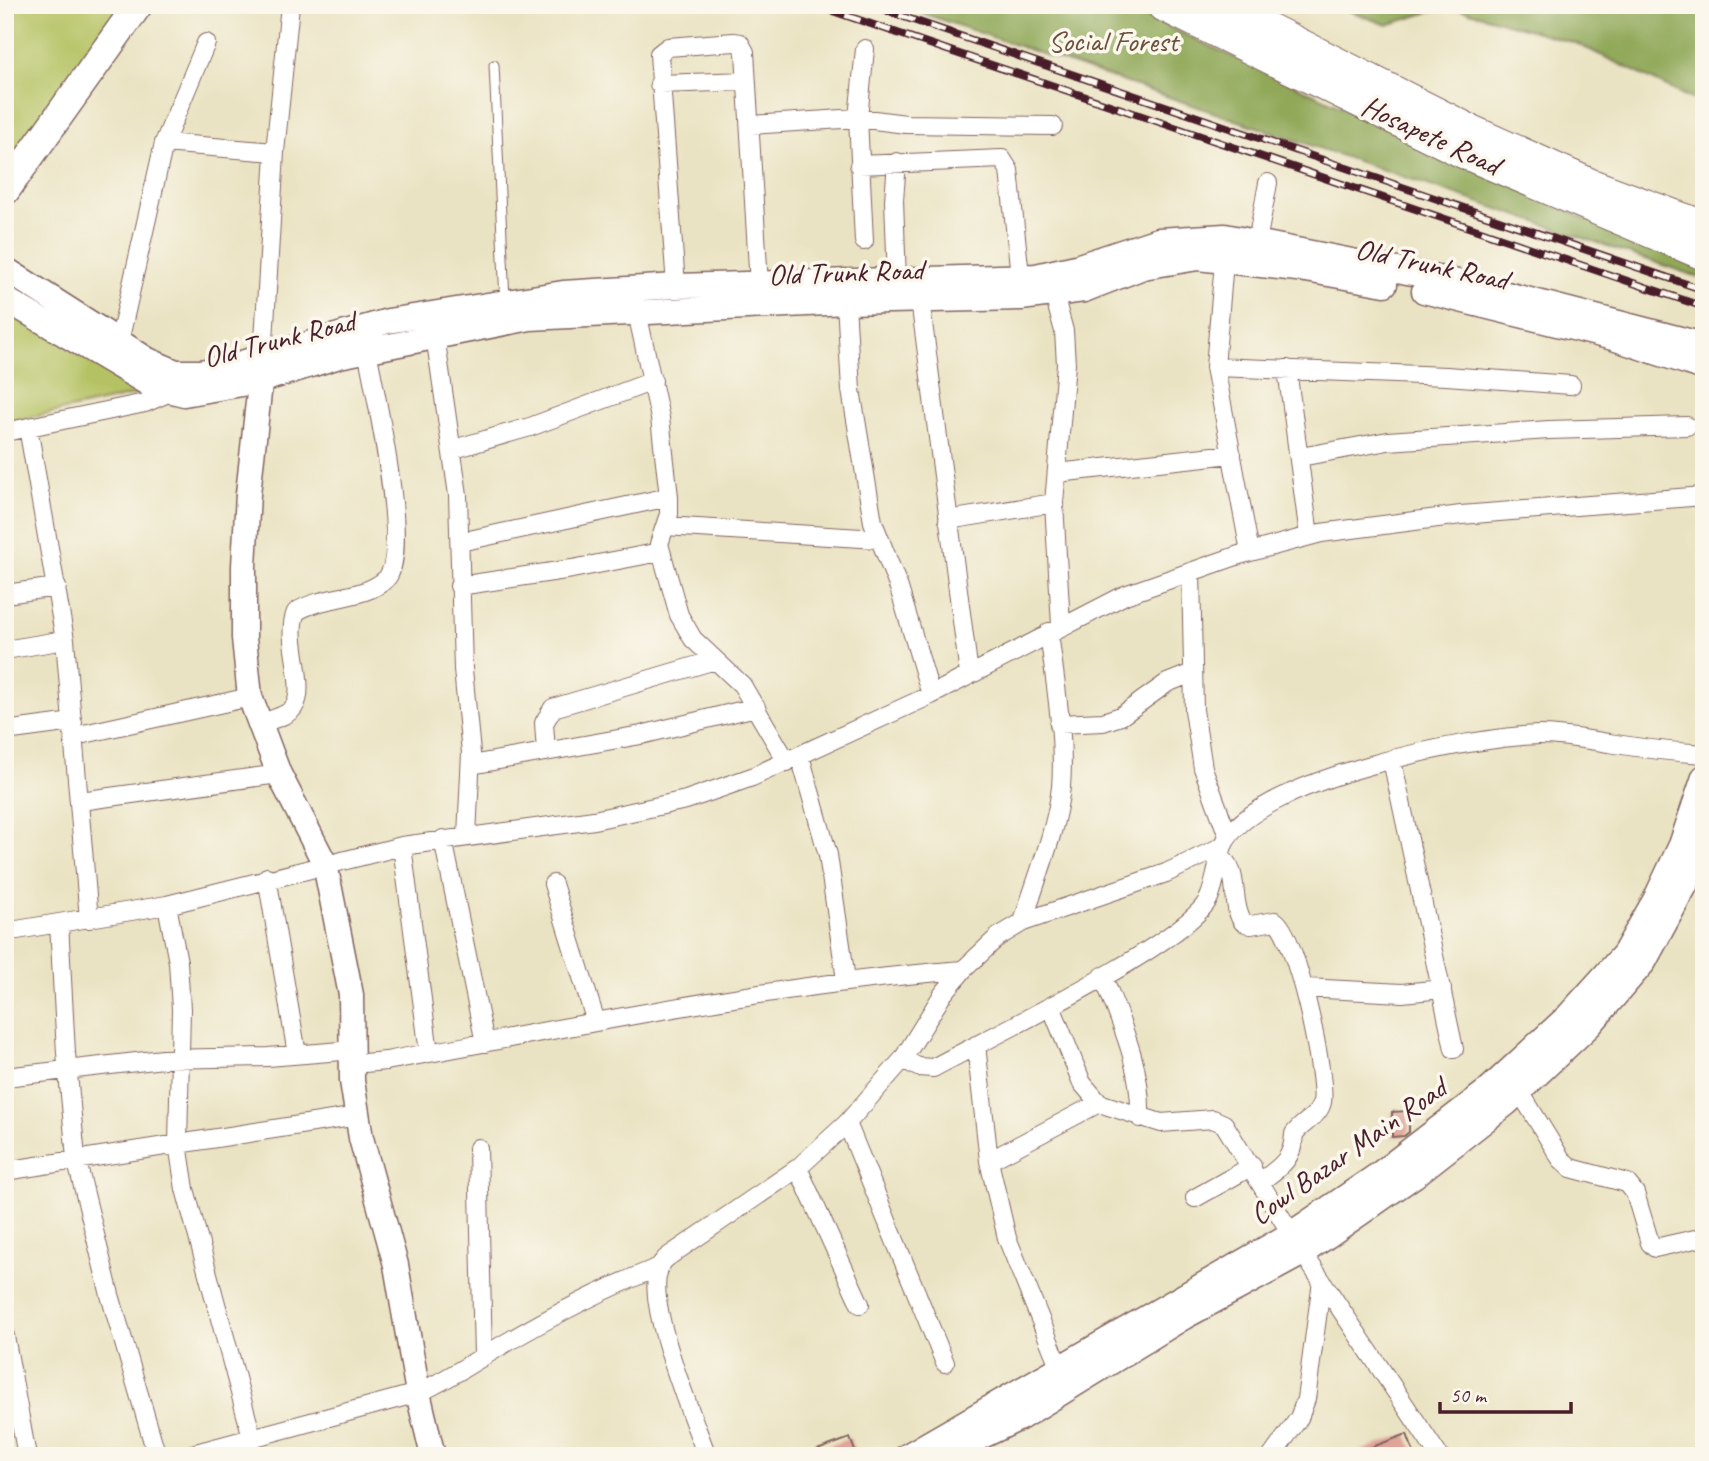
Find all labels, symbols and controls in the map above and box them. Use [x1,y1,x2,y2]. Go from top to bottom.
park label: Social Forest [1048,22,1181,60]
street label: Hosapete Road [1356,86,1510,185]
street label: Old Trunk Road [1352,229,1516,300]
street label: Old Trunk Road [768,250,928,294]
street label: Old Trunk Road [199,301,363,376]
street label: Cowl Bazar Main Road [1242,1067,1457,1233]
scale bar [1440,1370,1571,1414]
text: 50 m [1450,1382,1488,1408]

